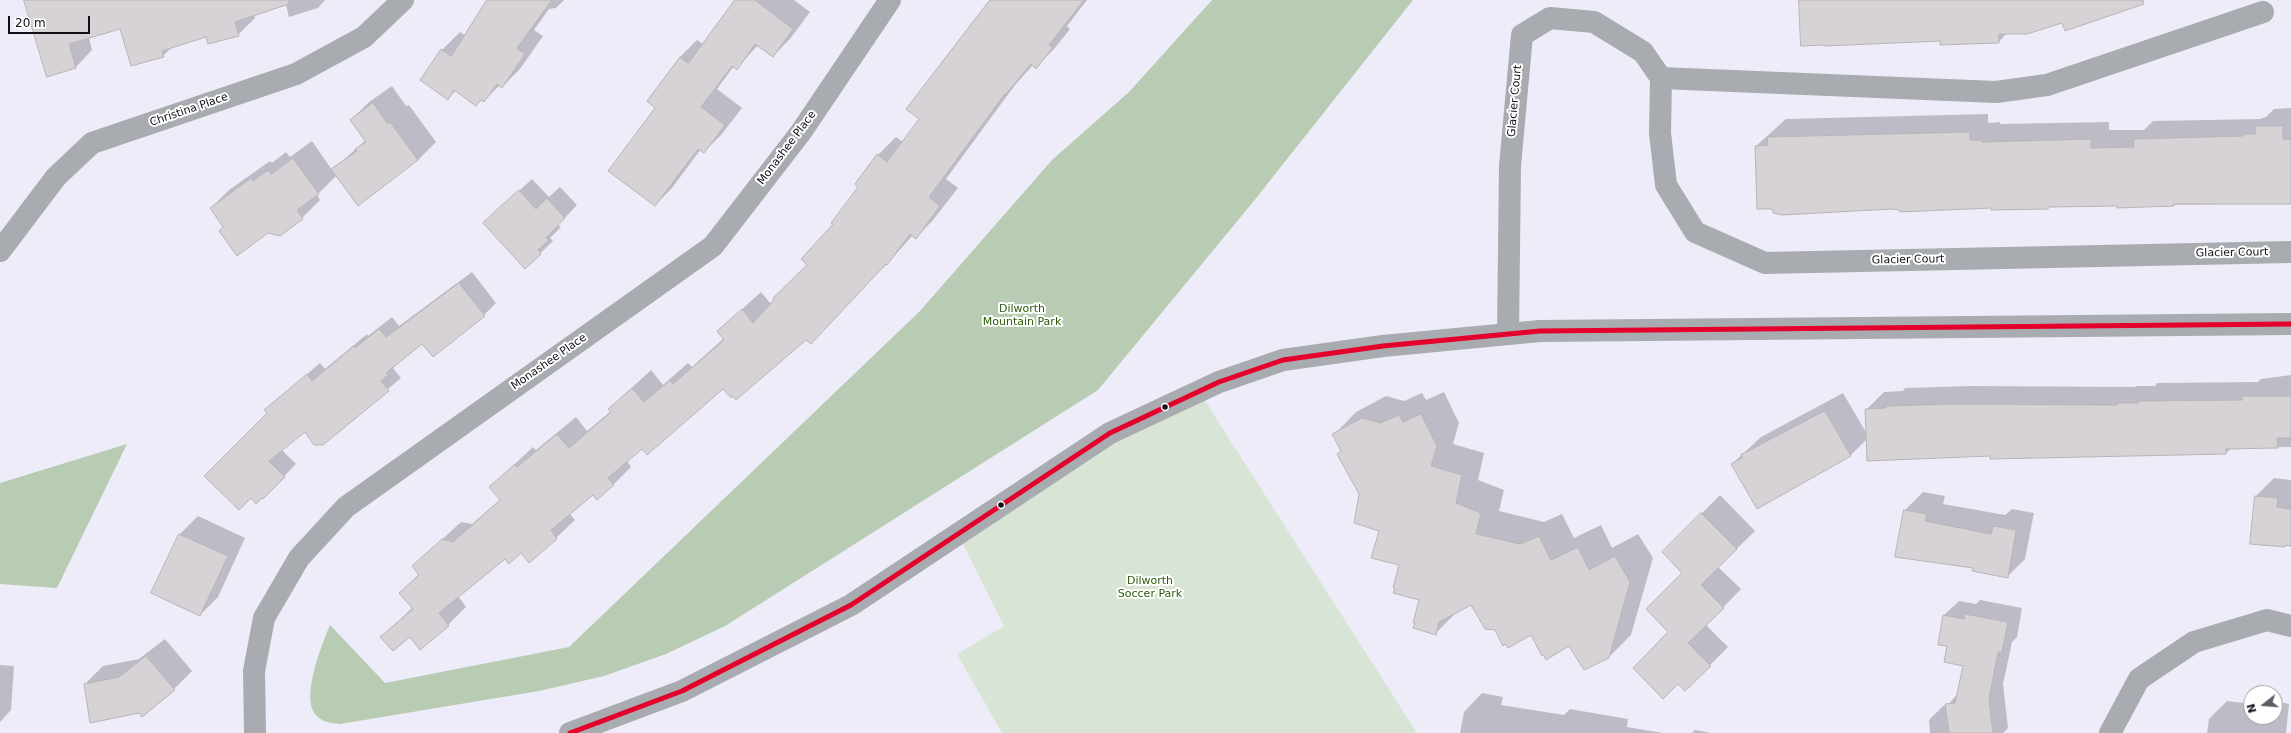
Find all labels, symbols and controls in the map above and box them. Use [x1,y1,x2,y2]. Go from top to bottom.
scale bar [10,8,92,34]
text: 20 m [15,16,46,30]
street label: Glacier Court [1505,64,1525,138]
street label: Christina Place [148,90,230,130]
street label: Monashee Place [755,109,819,187]
street label: Glacier Court [2196,246,2268,260]
street label: Glacier Court [1872,253,1944,267]
park label: Dilworth Mountain Park [983,302,1061,328]
street label: Monashee Place [509,331,589,393]
unlabelled marker [1160,402,1170,412]
unlabelled marker [996,500,1006,510]
park label: Dilworth Soccer Park [1118,574,1182,600]
north arrow [2243,685,2283,725]
text: N [2244,702,2260,715]

